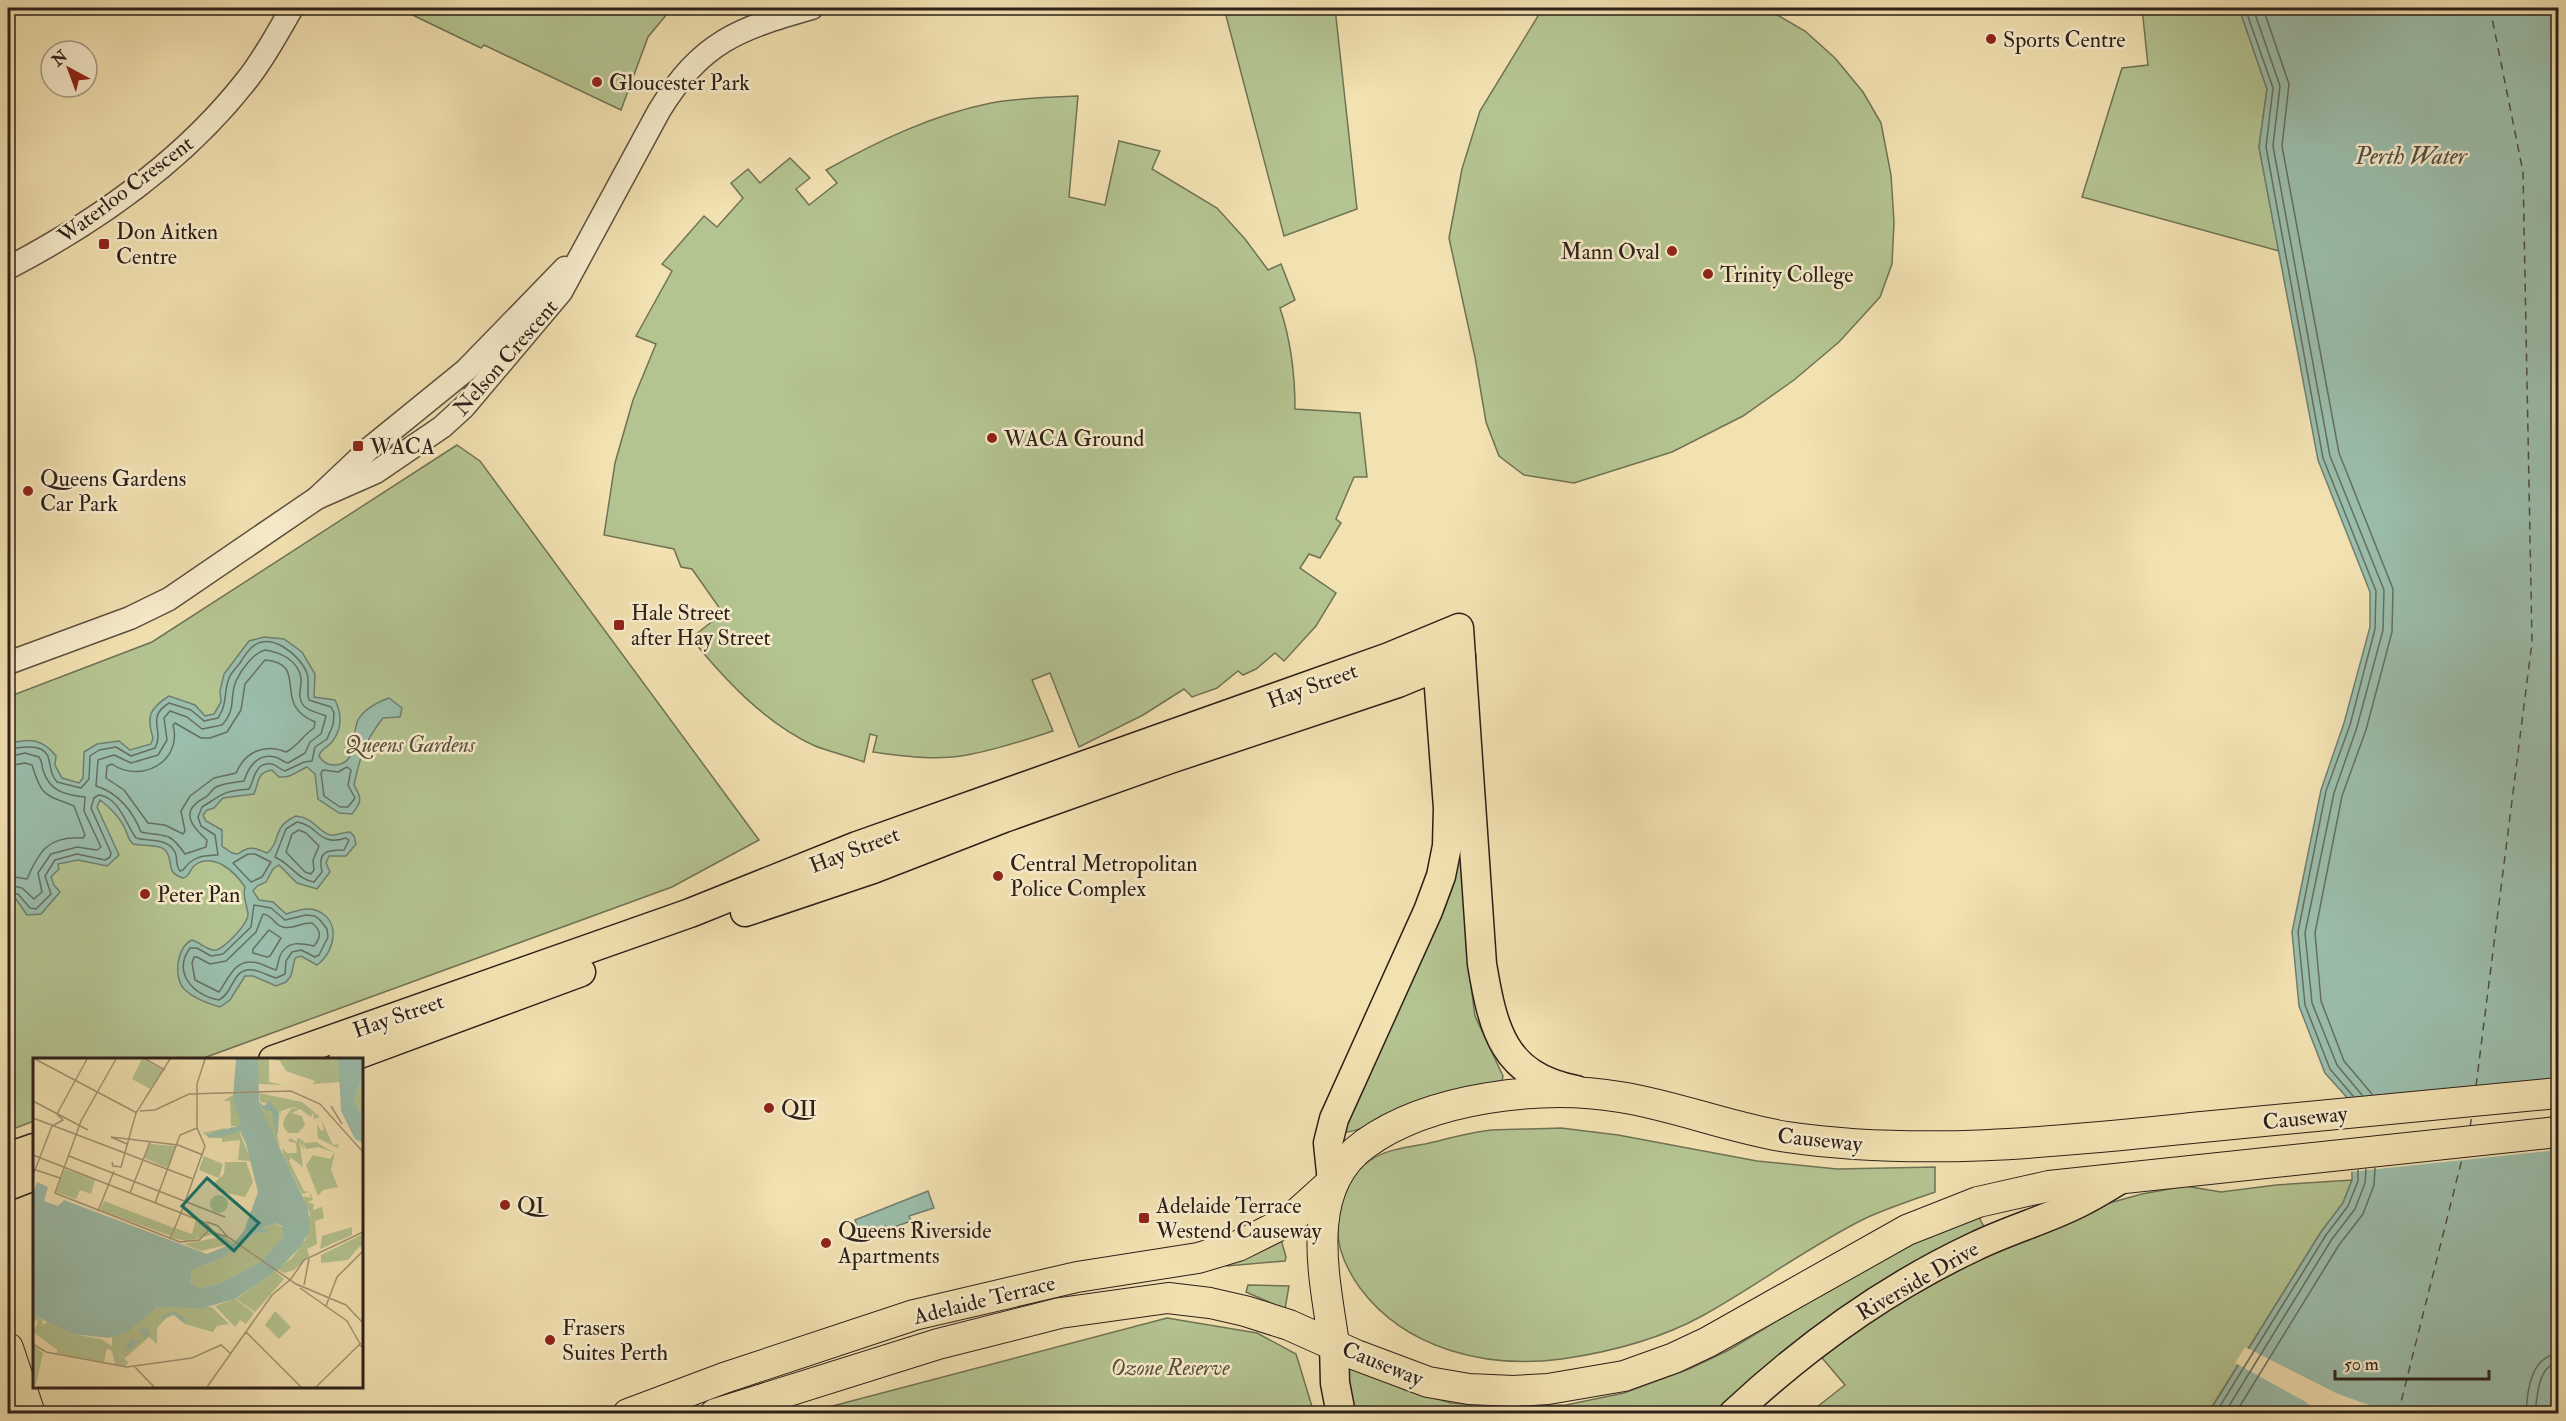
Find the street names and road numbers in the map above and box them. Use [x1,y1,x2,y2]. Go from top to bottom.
street label: Waterloo Crescent [52,130,199,250]
street label: Nelson Crescent [448,294,564,422]
street label: Hay Street [1263,657,1361,715]
street label: Hay Street [805,820,903,880]
street label: Hay Street [349,987,447,1045]
street label: Causeway [2261,1100,2349,1136]
street label: Causeway [1776,1122,1864,1158]
street label: Riverside Drive [1851,1235,1984,1327]
street label: Adelaide Terrace [909,1269,1058,1331]
street label: Causeway [1338,1335,1428,1393]

